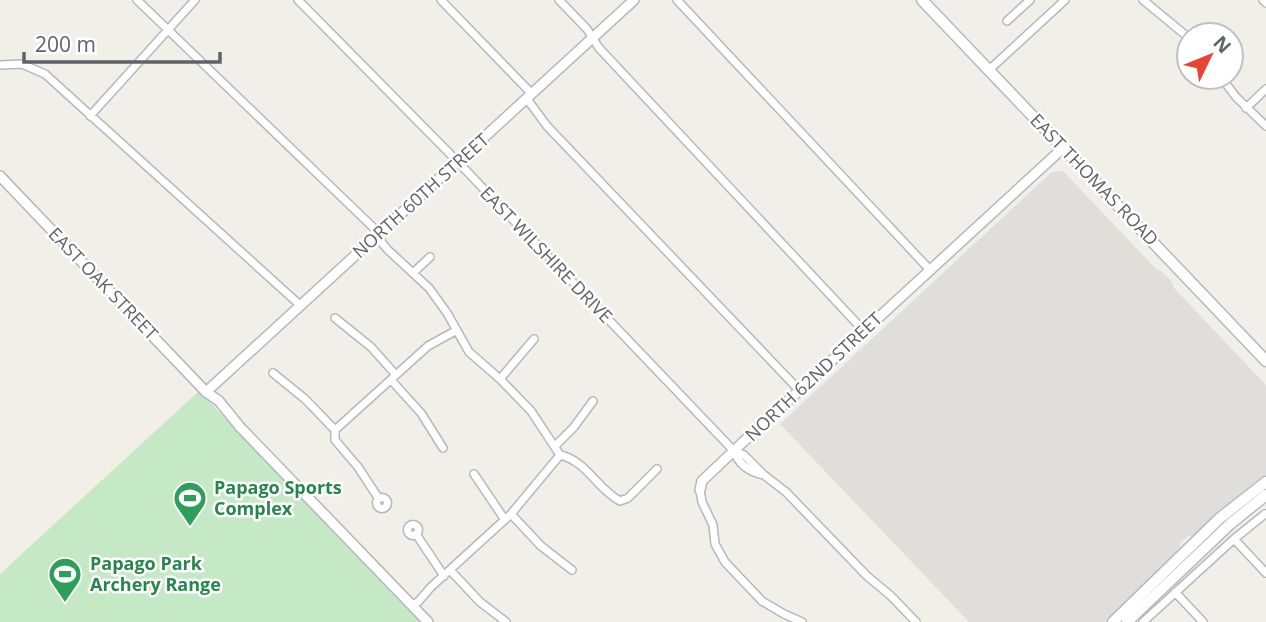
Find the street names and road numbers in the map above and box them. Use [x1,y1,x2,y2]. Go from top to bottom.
street label: EAST THOMAS ROAD [1025,108,1164,250]
street label: NORTH 60TH STREET [347,127,494,263]
street label: EAST WILSHIRE DRIVE [475,181,618,328]
street label: EAST OAK STREET [44,222,164,345]
street label: NORTH 62ND STREET [740,306,887,446]

